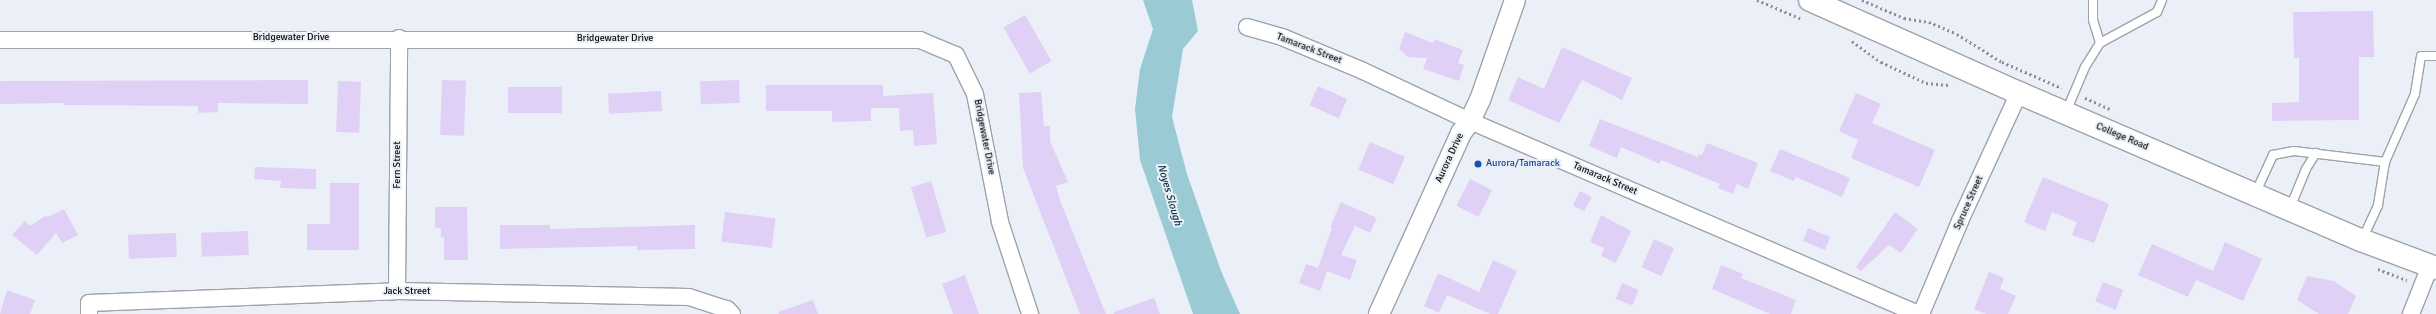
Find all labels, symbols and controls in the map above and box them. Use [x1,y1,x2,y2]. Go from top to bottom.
street label: Tamarack Street [1275,31,1343,67]
street label: Bridgewater Drive [253,32,329,44]
street label: Bridgewater Drive [577,33,653,45]
street label: Bridgewater Drive [971,98,997,176]
street label: College Road [2094,121,2150,153]
street label: Aurora Drive [1433,131,1467,185]
street label: Fern Street [392,141,404,189]
place label: Aurora/Tamarack [1486,158,1560,170]
marker: Aurora/Tamarack [1473,159,1483,169]
street label: Tamarack Street [1571,160,1639,198]
water label: Noyes Slough [1154,163,1184,227]
street label: Spruce Street [1952,174,1986,232]
street label: Jack Street [383,286,431,298]

